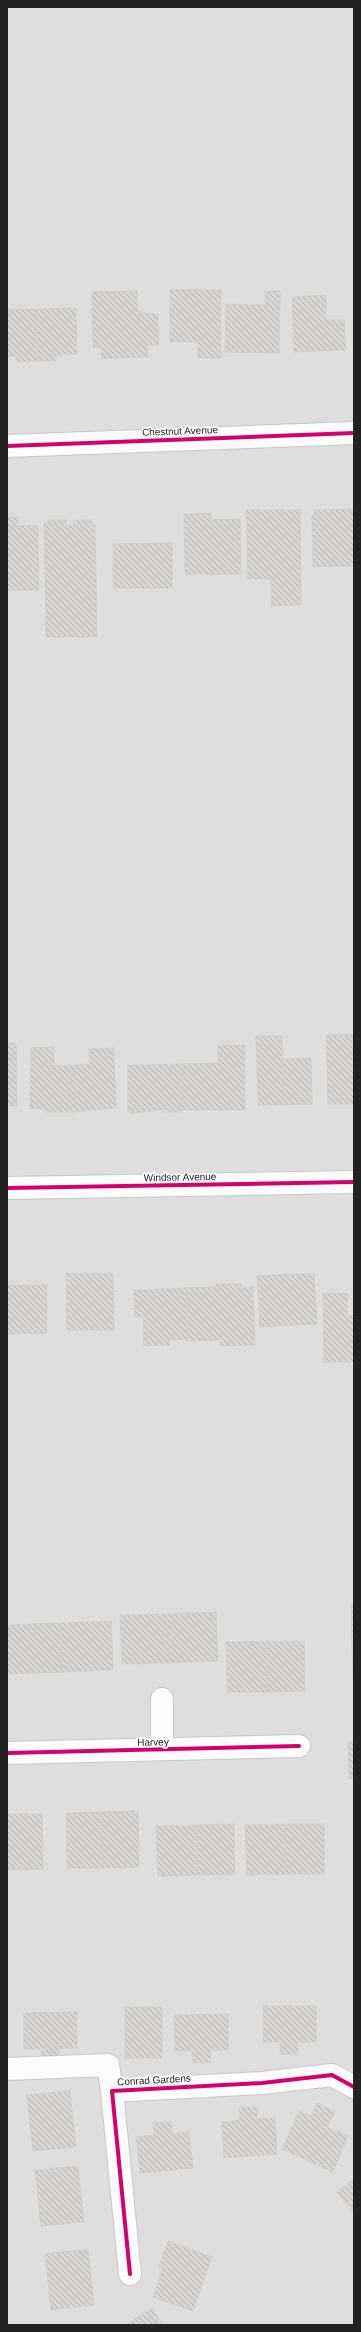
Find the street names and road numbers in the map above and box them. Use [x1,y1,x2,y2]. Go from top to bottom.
street label: Chestnut Avenue [142,424,219,438]
street label: Windsor Avenue [144,1171,217,1183]
street label: Harvey [137,1736,169,1748]
street label: Conrad Gardens [117,2073,191,2087]

